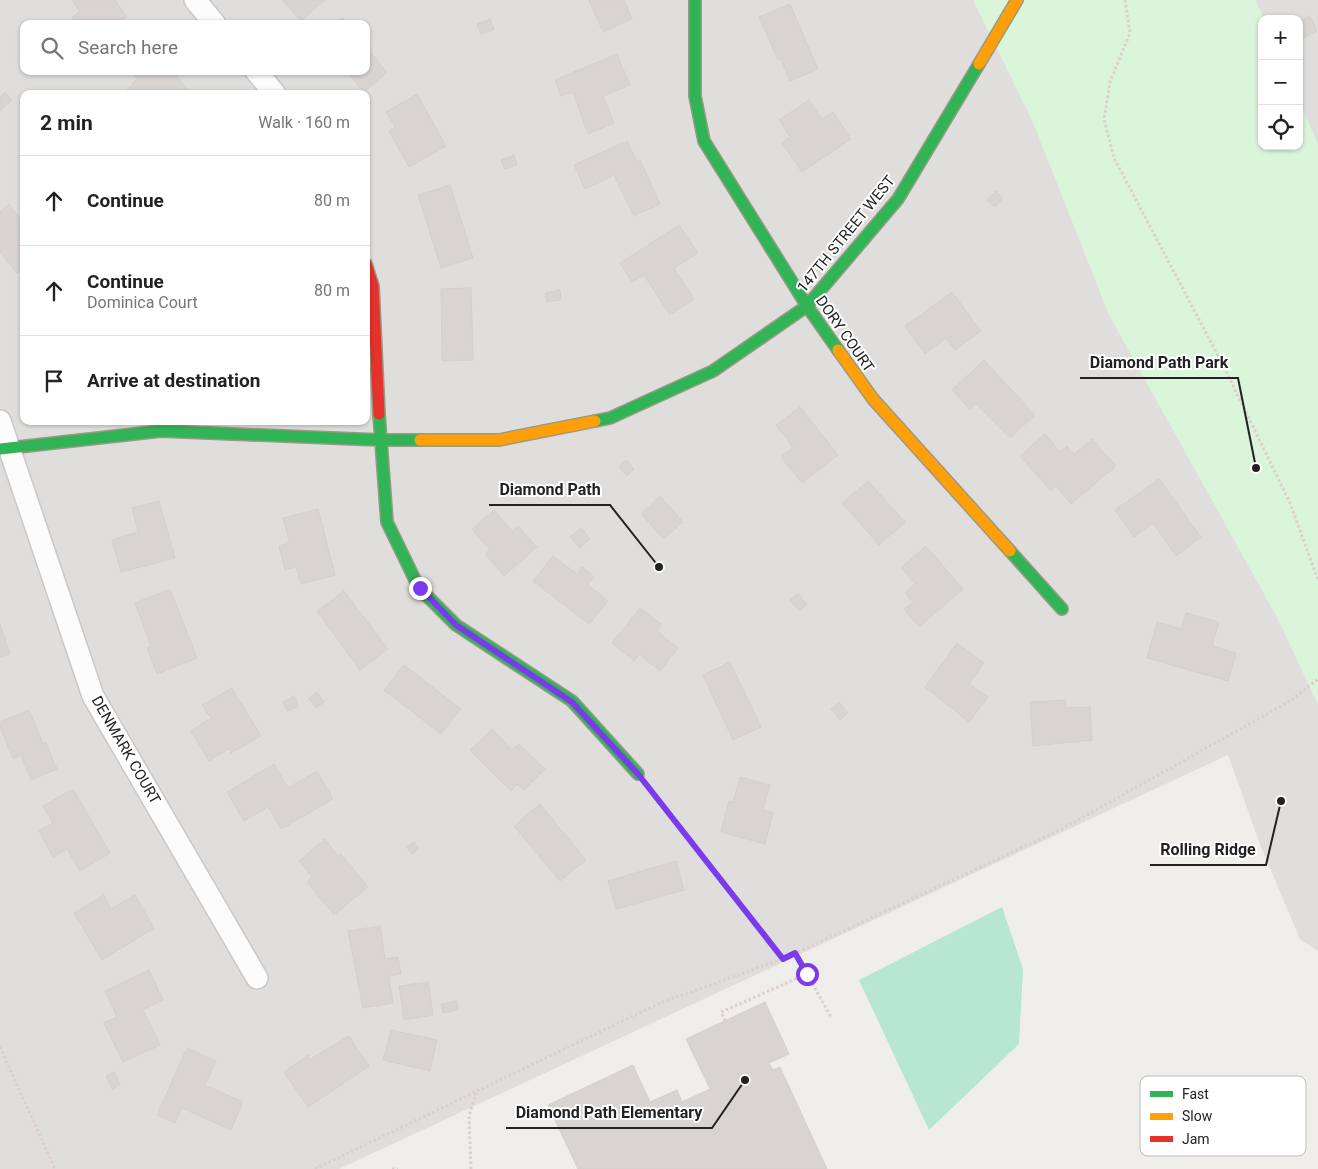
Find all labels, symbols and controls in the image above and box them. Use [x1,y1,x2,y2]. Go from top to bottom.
map controls [1258,15,1303,150]
button: + [1258,15,1303,60]
search box [20,20,370,75]
icon: search [38,34,66,62]
text: Search here [78,36,178,59]
button: − [1258,60,1303,105]
button: locate [1258,105,1303,150]
text: 2 min [40,111,93,135]
text: Walk · 160 m [258,113,350,132]
street label: 147TH STREET WEST [793,172,899,296]
icon: ahead [40,187,68,215]
text: Continue [87,189,164,212]
text: 80 m [314,191,350,210]
text: Continue [87,270,164,293]
icon: ahead [40,277,68,305]
text: 80 m [314,281,350,300]
street label: DORY COURT [812,292,878,376]
text: Dominica Court [87,293,198,312]
callout: Diamond Path Park [1080,347,1238,378]
text: Diamond Path Park [1090,353,1229,372]
icon: arrive [40,367,68,395]
text: Arrive at destination [87,369,260,392]
callout: Diamond Path [489,474,610,505]
text: Diamond Path [499,480,601,499]
route end [409,577,432,600]
street label: DENMARK COURT [88,693,164,807]
callout: Rolling Ridge [1150,834,1266,865]
text: Rolling Ridge [1160,840,1256,859]
route start [796,963,819,986]
legend [1140,1076,1306,1156]
text: Fast [1182,1086,1209,1102]
callout: Diamond Path Elementary [506,1097,712,1128]
text: Diamond Path Elementary [516,1103,703,1122]
text: Slow [1182,1108,1213,1124]
text: Jam [1182,1131,1210,1147]

